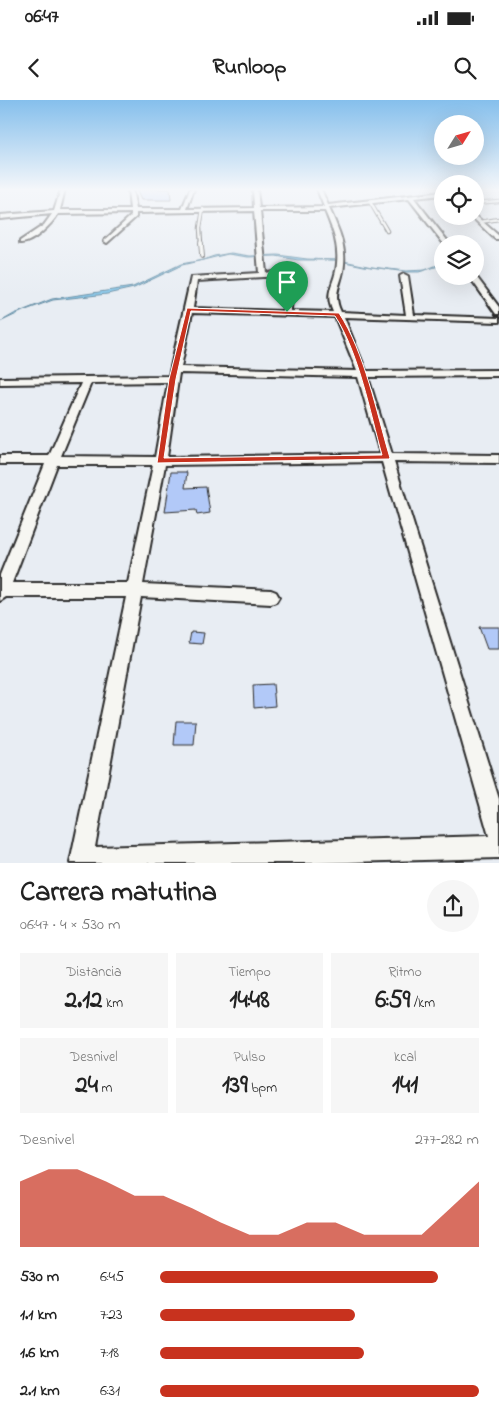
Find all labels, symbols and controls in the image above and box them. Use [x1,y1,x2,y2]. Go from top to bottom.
text: 06:47 [25,4,59,31]
text: Runloop [212,52,287,84]
icon: back [20,54,48,82]
icon: search [451,54,479,82]
north arrow [434,115,484,165]
map controls [434,115,484,285]
button: locate [434,175,484,225]
button: layers [434,235,484,285]
pin [266,261,308,312]
icon: arrive [273,268,301,296]
text: Carrera matutina [20,873,217,914]
button: share [427,880,479,932]
text: 06:47 · 4 × 530 m [20,913,120,937]
text: Distancia [66,962,122,983]
text: Tiempo [228,962,271,983]
text: Ritmo [389,962,422,983]
text: 2.12 [65,983,103,1019]
text: 14:48 [229,983,270,1019]
text: 6:59 [375,983,410,1019]
text: km [103,993,123,1014]
text: /km [410,993,435,1014]
text: Desnivel [70,1047,118,1068]
text: Pulso [233,1047,265,1068]
text: kcal [394,1047,416,1068]
text: 24 [75,1068,98,1104]
text: 139 [222,1068,248,1104]
text: 141 [392,1068,418,1104]
text: m [98,1078,112,1099]
text: bpm [248,1078,277,1099]
text: Desnivel [20,1128,74,1152]
text: 277–282 m [415,1128,479,1152]
text: 530 m [20,1265,59,1289]
text: 6:45 [100,1265,124,1289]
text: 1.1 km [20,1303,57,1327]
text: 7:23 [100,1303,123,1327]
text: 1.6 km [20,1341,59,1365]
text: 7:18 [100,1341,119,1365]
text: 2.1 km [20,1379,60,1403]
text: 6:31 [100,1379,120,1403]

